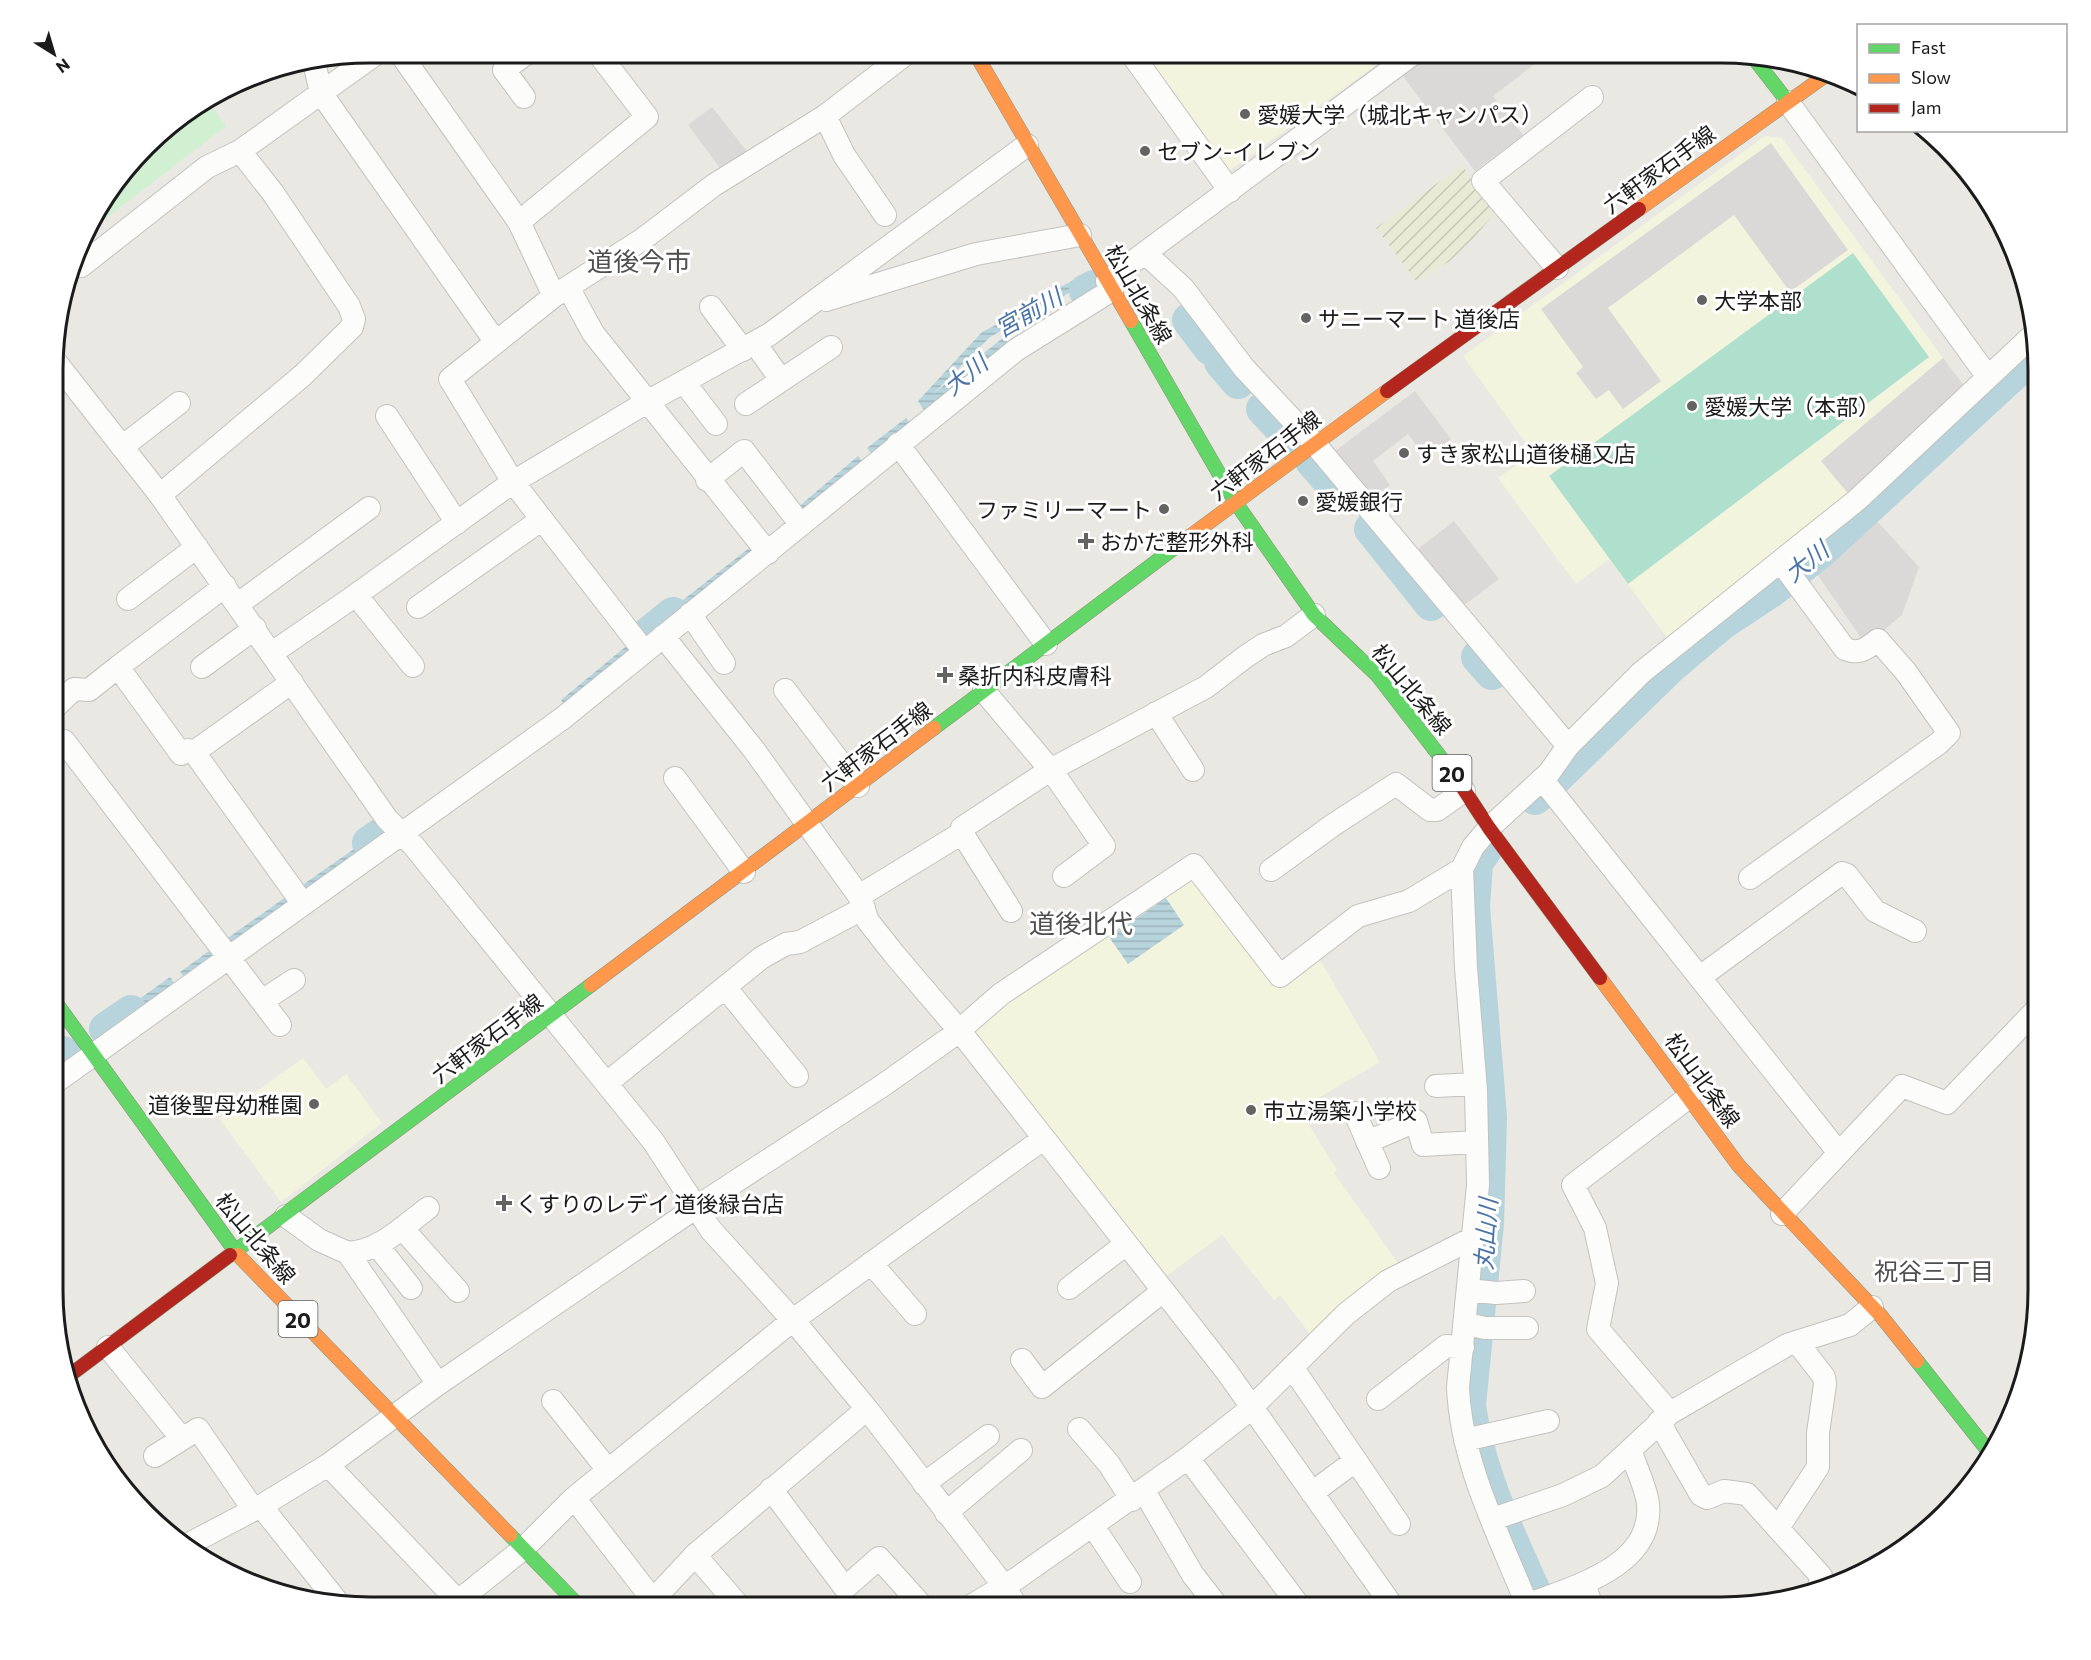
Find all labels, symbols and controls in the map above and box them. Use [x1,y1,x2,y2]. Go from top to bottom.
north arrow [24,24,84,84]
legend [1857,24,2067,132]
text: Fast [1911,36,1946,58]
text: N [53,55,74,78]
text: Slow [1911,66,1951,88]
text: Jam [1911,96,1941,118]
place label: 愛媛大学（城北キャンパス） [1257,101,1543,128]
marker: 愛媛大学（城北キャンパス） [1238,107,1252,121]
street label: 六軒家石手線 [1598,119,1720,219]
place label: セブン-イレブン [1157,138,1320,165]
marker: セブン-イレブン [1138,144,1152,158]
street label: 松山北条線 [1100,240,1178,348]
district label: 道後今市 [587,245,691,276]
water label: 宮前川 [990,280,1069,343]
place label: 大学本部 [1714,287,1802,314]
marker: 大学本部 [1695,293,1709,307]
place label: サニーマート 道後店 [1318,305,1520,332]
marker: サニーマート 道後店 [1299,311,1313,325]
water label: 大川 [937,346,995,400]
place label: 愛媛大学（本部） [1704,393,1880,420]
marker: 愛媛大学（本部） [1685,399,1699,413]
street label: 六軒家石手線 [1204,404,1326,506]
place label: すき家松山道後樋又店 [1416,440,1636,467]
marker: すき家松山道後樋又店 [1397,446,1411,460]
place label: 愛媛銀行 [1315,488,1403,515]
marker: 愛媛銀行 [1296,494,1310,508]
place label: ファミリーマート [976,496,1152,523]
marker: ファミリーマート [1157,502,1171,516]
place label: おかだ整形外科 [1100,528,1254,555]
marker: おかだ整形外科 [1077,532,1095,550]
water label: 大川 [1778,533,1836,587]
street label: 松山北条線 [1366,638,1458,740]
place label: 桑折内科皮膚科 [958,662,1112,689]
marker: 桑折内科皮膚科 [936,666,954,684]
street label: 六軒家石手線 [815,695,937,797]
road number: 20 [1432,755,1472,791]
district label: 道後北代 [1029,907,1133,938]
street label: 六軒家石手線 [426,987,548,1089]
street label: 松山北条線 [1660,1028,1746,1132]
place label: 道後聖母幼稚園 [148,1091,302,1118]
marker: 道後聖母幼稚園 [307,1097,321,1111]
place label: 市立湯築小学校 [1263,1097,1417,1124]
marker: 市立湯築小学校 [1244,1103,1258,1117]
street label: 松山北条線 [210,1187,302,1289]
place label: くすりのレデイ 道後緑台店 [516,1190,784,1217]
water label: 丸山川 [1468,1194,1502,1271]
marker: くすりのレデイ 道後緑台店 [497,1196,511,1210]
district label: 祝谷三丁目 [1874,1256,1994,1285]
road number: 20 [278,1301,318,1337]

